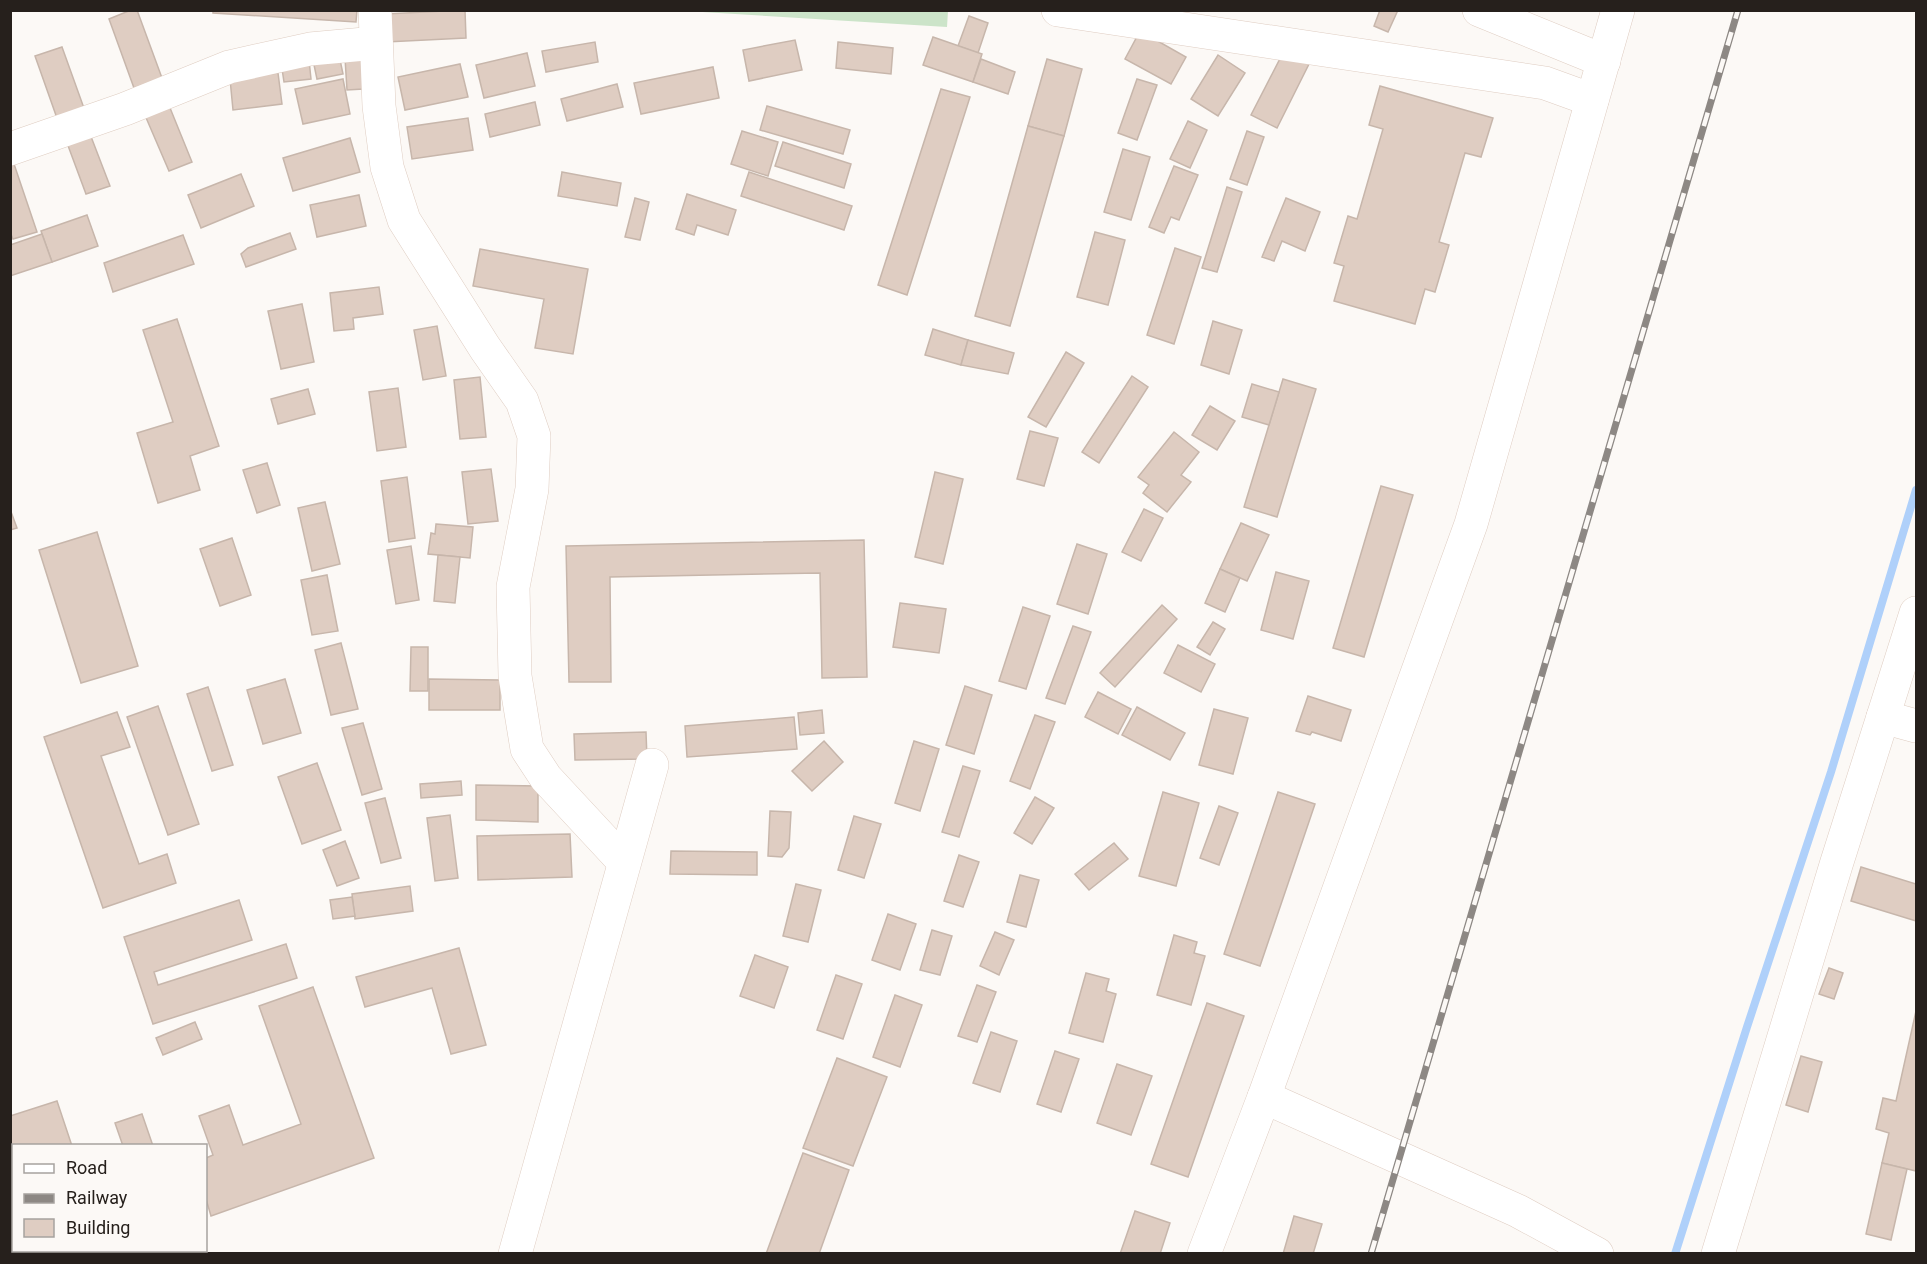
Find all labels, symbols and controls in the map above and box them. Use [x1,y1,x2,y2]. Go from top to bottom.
legend [12,1144,207,1252]
text: Road [66,1157,107,1178]
text: Railway [66,1187,128,1208]
text: Building [66,1217,130,1238]

